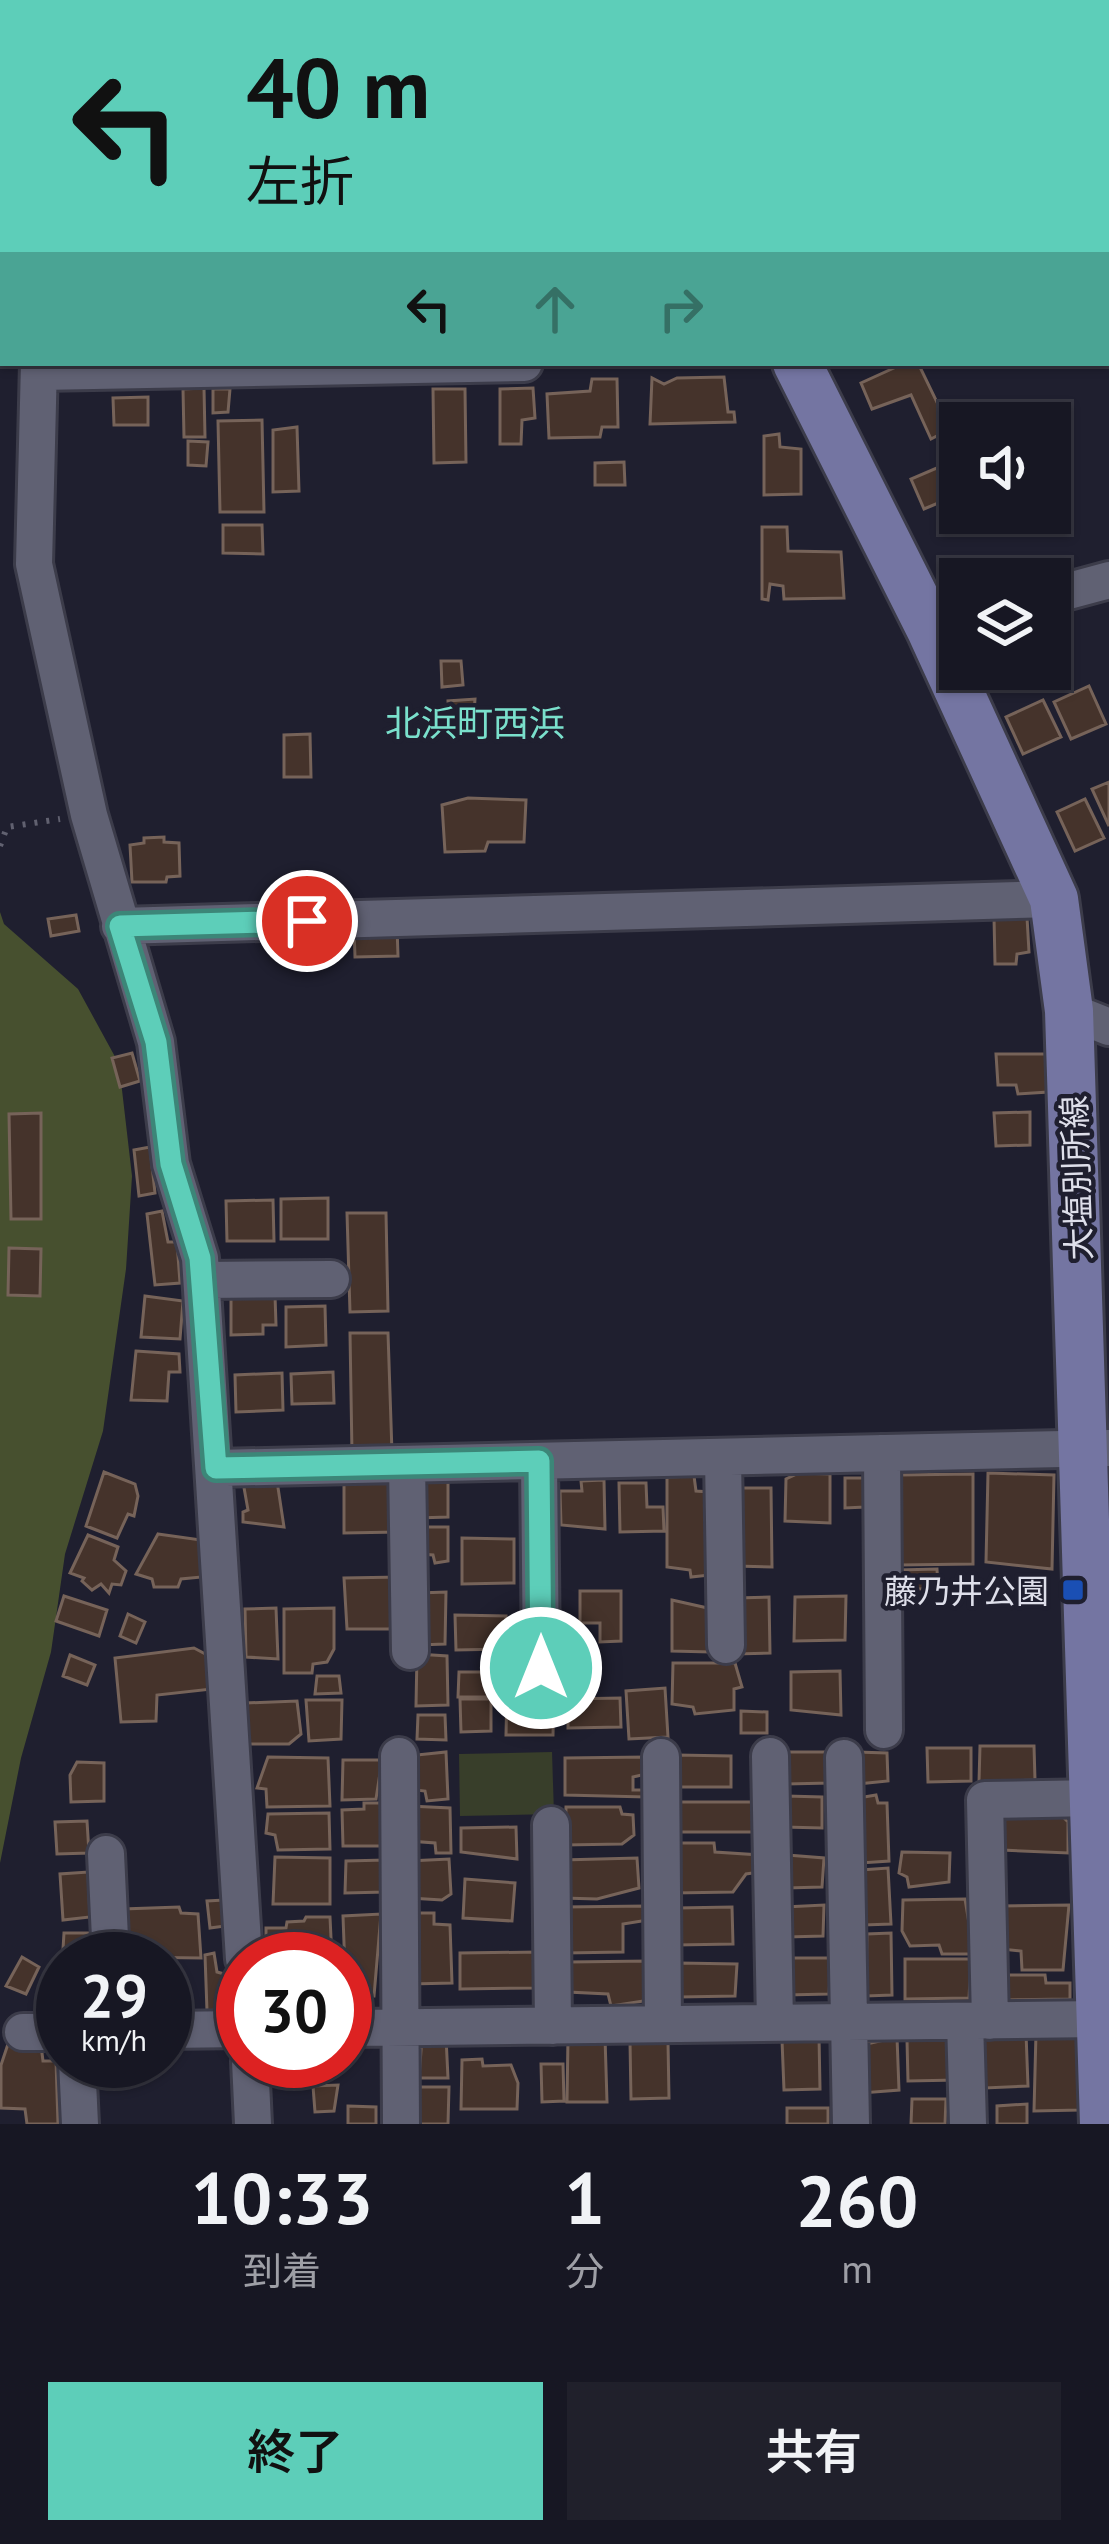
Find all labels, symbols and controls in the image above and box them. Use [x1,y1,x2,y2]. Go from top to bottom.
text: 40 m [246,32,430,141]
icon: left [48,48,204,204]
text: 左折 [246,146,354,216]
icon: left [396,276,462,342]
icon: ahead [522,276,588,342]
icon: right [648,276,714,342]
map controls [939,402,1071,690]
button: sound [939,402,1071,534]
button: layers [939,558,1071,690]
district label: 北浜町西浜 [385,699,565,746]
pin [256,870,358,972]
icon: arrive [274,888,340,954]
street label: 大塩別所線 [1052,1095,1100,1261]
place label: 藤乃井公園 [884,1569,1049,1612]
marker: 藤乃井公園 [1060,1577,1086,1603]
position arrow [478,1605,604,1731]
speed limit sign: 30 [216,1932,372,2088]
text: 29 [80,1956,148,2034]
text: km/h [81,2020,147,2059]
text: 10:33 [191,2151,373,2244]
text: 1 [564,2151,605,2244]
text: 260 [796,2154,918,2247]
text: m [841,2243,873,2294]
text: 到着 [243,2245,321,2296]
text: 分 [565,2245,604,2296]
button: 終了 [48,2382,543,2520]
button: 共有 [567,2382,1061,2520]

